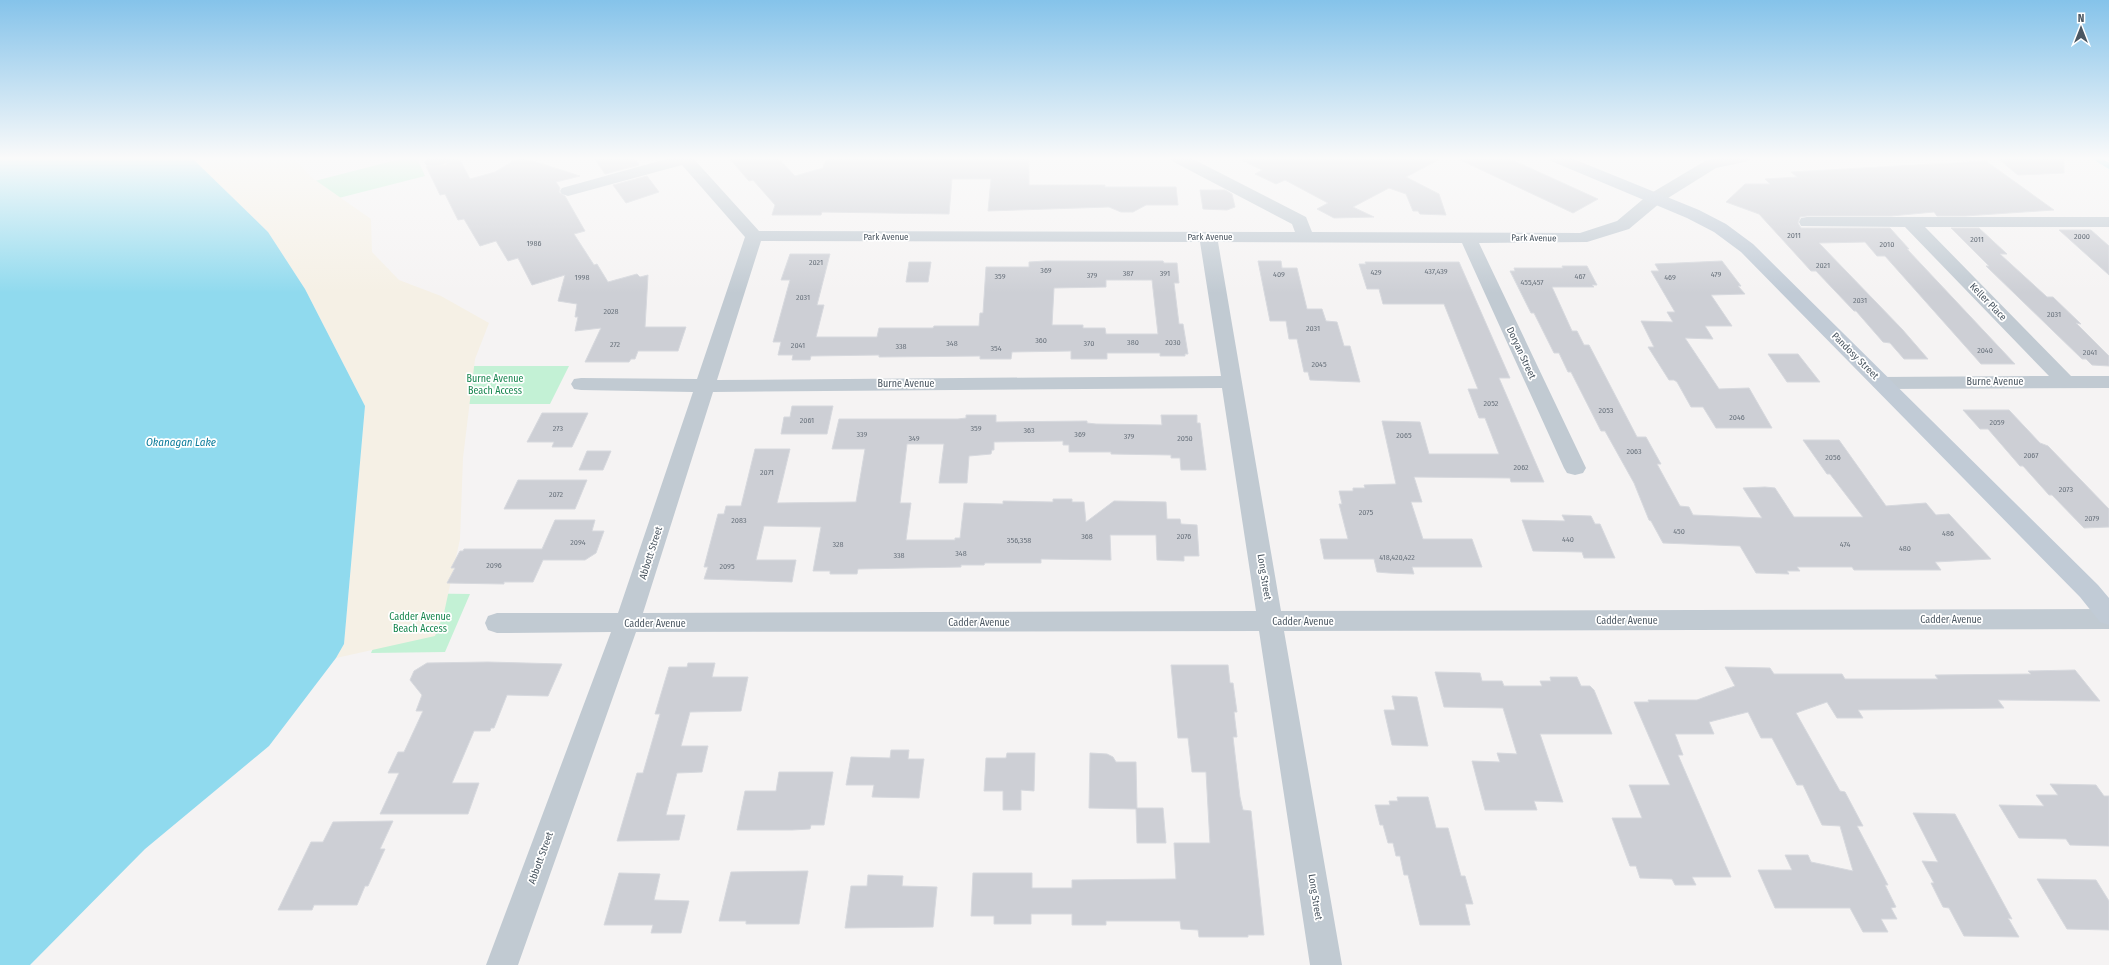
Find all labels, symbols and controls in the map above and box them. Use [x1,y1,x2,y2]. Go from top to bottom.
north arrow [2061,8,2101,48]
text: N [2078,12,2084,25]
house number: 2011 [1787,231,1801,240]
street label: Park Avenue [863,232,909,242]
street label: Park Avenue [1187,232,1233,242]
house number: 2000 [2074,232,2090,241]
street label: Park Avenue [1511,233,1557,243]
house number: 2011 [1970,235,1984,244]
house number: 1986 [527,239,542,248]
house number: 2010 [1880,240,1894,249]
house number: 2021 [809,258,823,267]
house number: 2021 [1816,261,1830,270]
house number: 369 [1040,266,1052,275]
house number: 437,439 [1424,267,1448,276]
house number: 429 [1370,268,1382,277]
house number: 387 [1123,269,1134,278]
house number: 391 [1160,269,1170,278]
house number: 409 [1273,270,1285,279]
house number: 479 [1711,270,1721,279]
house number: 379 [1087,271,1097,280]
house number: 359 [994,272,1006,281]
house number: 467 [1575,272,1586,281]
house number: 1998 [575,273,589,282]
house number: 469 [1664,273,1676,282]
house number: 455,457 [1520,278,1544,287]
street label: Keller Place [1967,281,2009,323]
house number: 2031 [796,293,810,302]
house number: 2031 [1853,296,1867,305]
house number: 2028 [603,307,619,316]
house number: 2031 [2047,310,2061,319]
house number: 2031 [1306,324,1320,333]
street label: Doryan Street [1504,325,1539,382]
street label: Pandosy Street [1829,330,1881,382]
house number: 360 [1035,336,1047,345]
house number: 380 [1127,338,1139,347]
house number: 2030 [1165,338,1181,347]
house number: 348 [946,339,958,348]
house number: 370 [1084,339,1094,348]
house number: 272 [610,340,621,349]
house number: 2041 [791,341,805,350]
house number: 338 [895,342,907,351]
house number: 354 [990,344,1002,353]
house number: 2040 [1977,346,1993,355]
house number: 2041 [2083,348,2097,357]
house number: 2045 [1311,360,1327,369]
park label: Burne Avenue Beach Access [467,373,523,397]
street label: Burne Avenue [1967,376,2023,388]
street label: Burne Avenue [878,378,934,390]
house number: 2052 [1484,399,1499,408]
house number: 2053 [1599,406,1614,415]
house number: 2046 [1729,413,1745,422]
house number: 2061 [800,416,814,425]
house number: 2059 [1989,418,2005,427]
house number: 273 [553,424,564,433]
house number: 359 [970,424,982,433]
house number: 363 [1023,426,1035,435]
house number: 339 [856,430,868,439]
house number: 369 [1074,430,1086,439]
house number: 2065 [1396,431,1412,440]
house number: 379 [1124,432,1134,441]
house number: 349 [908,434,920,443]
house number: 2050 [1177,434,1193,443]
water label: Okanagan Lake [146,436,216,449]
house number: 2063 [1626,447,1642,456]
house number: 2067 [2024,451,2039,460]
house number: 2056 [1825,453,1841,462]
house number: 2062 [1513,463,1529,472]
house number: 2071 [760,468,774,477]
house number: 2073 [2059,485,2074,494]
house number: 2072 [549,490,564,499]
house number: 2075 [1359,508,1374,517]
house number: 2079 [2085,514,2099,523]
house number: 2083 [731,516,747,525]
street label: Abbott Street [637,524,665,581]
house number: 450 [1673,527,1685,536]
house number: 486 [1942,529,1954,538]
house number: 368 [1081,532,1093,541]
house number: 2076 [1177,532,1191,541]
house number: 440 [1562,535,1574,544]
house number: 356,358 [1007,536,1031,545]
house number: 2094 [570,538,586,547]
house number: 328 [832,540,844,549]
house number: 474 [1840,540,1850,549]
house number: 480 [1899,544,1911,553]
house number: 348 [955,549,967,558]
house number: 338 [893,551,905,560]
street label: Long Street [1254,553,1274,602]
house number: 418,420,422 [1379,553,1415,562]
house number: 2096 [486,561,502,570]
house number: 2095 [719,562,735,571]
park label: Cadder Avenue Beach Access [389,611,451,635]
street label: Cadder Avenue [1920,614,1982,626]
street label: Cadder Avenue [1596,615,1658,627]
street label: Cadder Avenue [1272,616,1334,628]
street label: Cadder Avenue [948,617,1010,629]
street label: Cadder Avenue [624,618,686,630]
street label: Abbott Street [526,830,556,886]
street label: Long Street [1305,873,1325,922]

